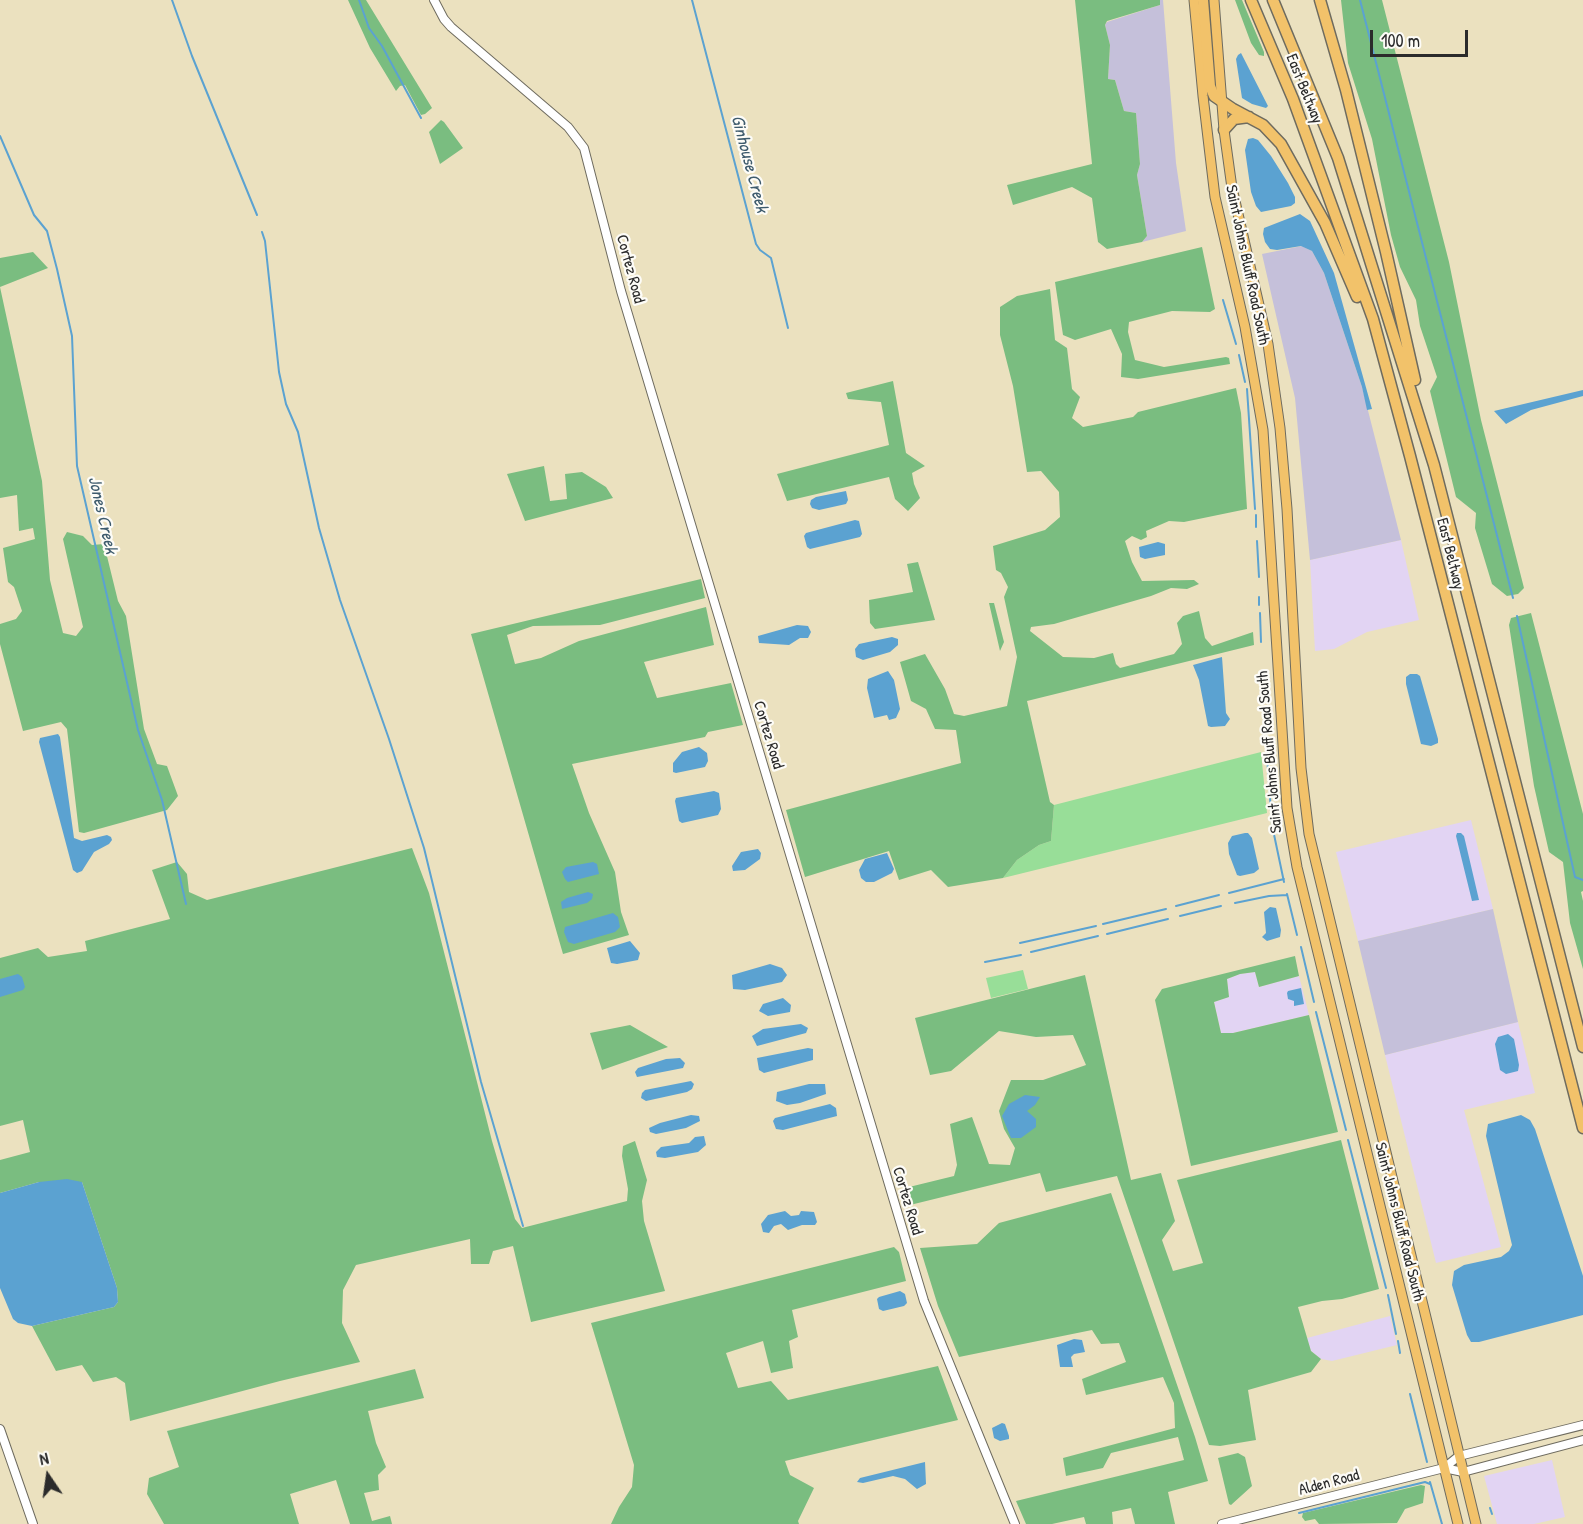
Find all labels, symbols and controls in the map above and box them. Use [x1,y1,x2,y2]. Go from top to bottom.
scale bar [1373,18,1470,56]
text: 100 m [1381,28,1420,53]
street label: East Beltway [1281,51,1327,127]
water label: Ginhouse Creek [726,113,772,215]
street label: Saint Johns Bluff Road South [1221,183,1273,347]
street label: Cortez Road [612,233,648,305]
water label: Jones Creek [83,474,121,556]
street label: East Beltway [1432,516,1468,592]
street label: Saint Johns Bluff Road South [1253,670,1287,834]
street label: Cortez Road [749,699,787,771]
street label: Saint Johns Bluff Road South [1370,1141,1428,1303]
street label: Cortez Road [888,1165,926,1237]
north arrow [18,1446,78,1506]
text: N [37,1447,51,1470]
street label: Alden Road [1297,1466,1361,1500]

